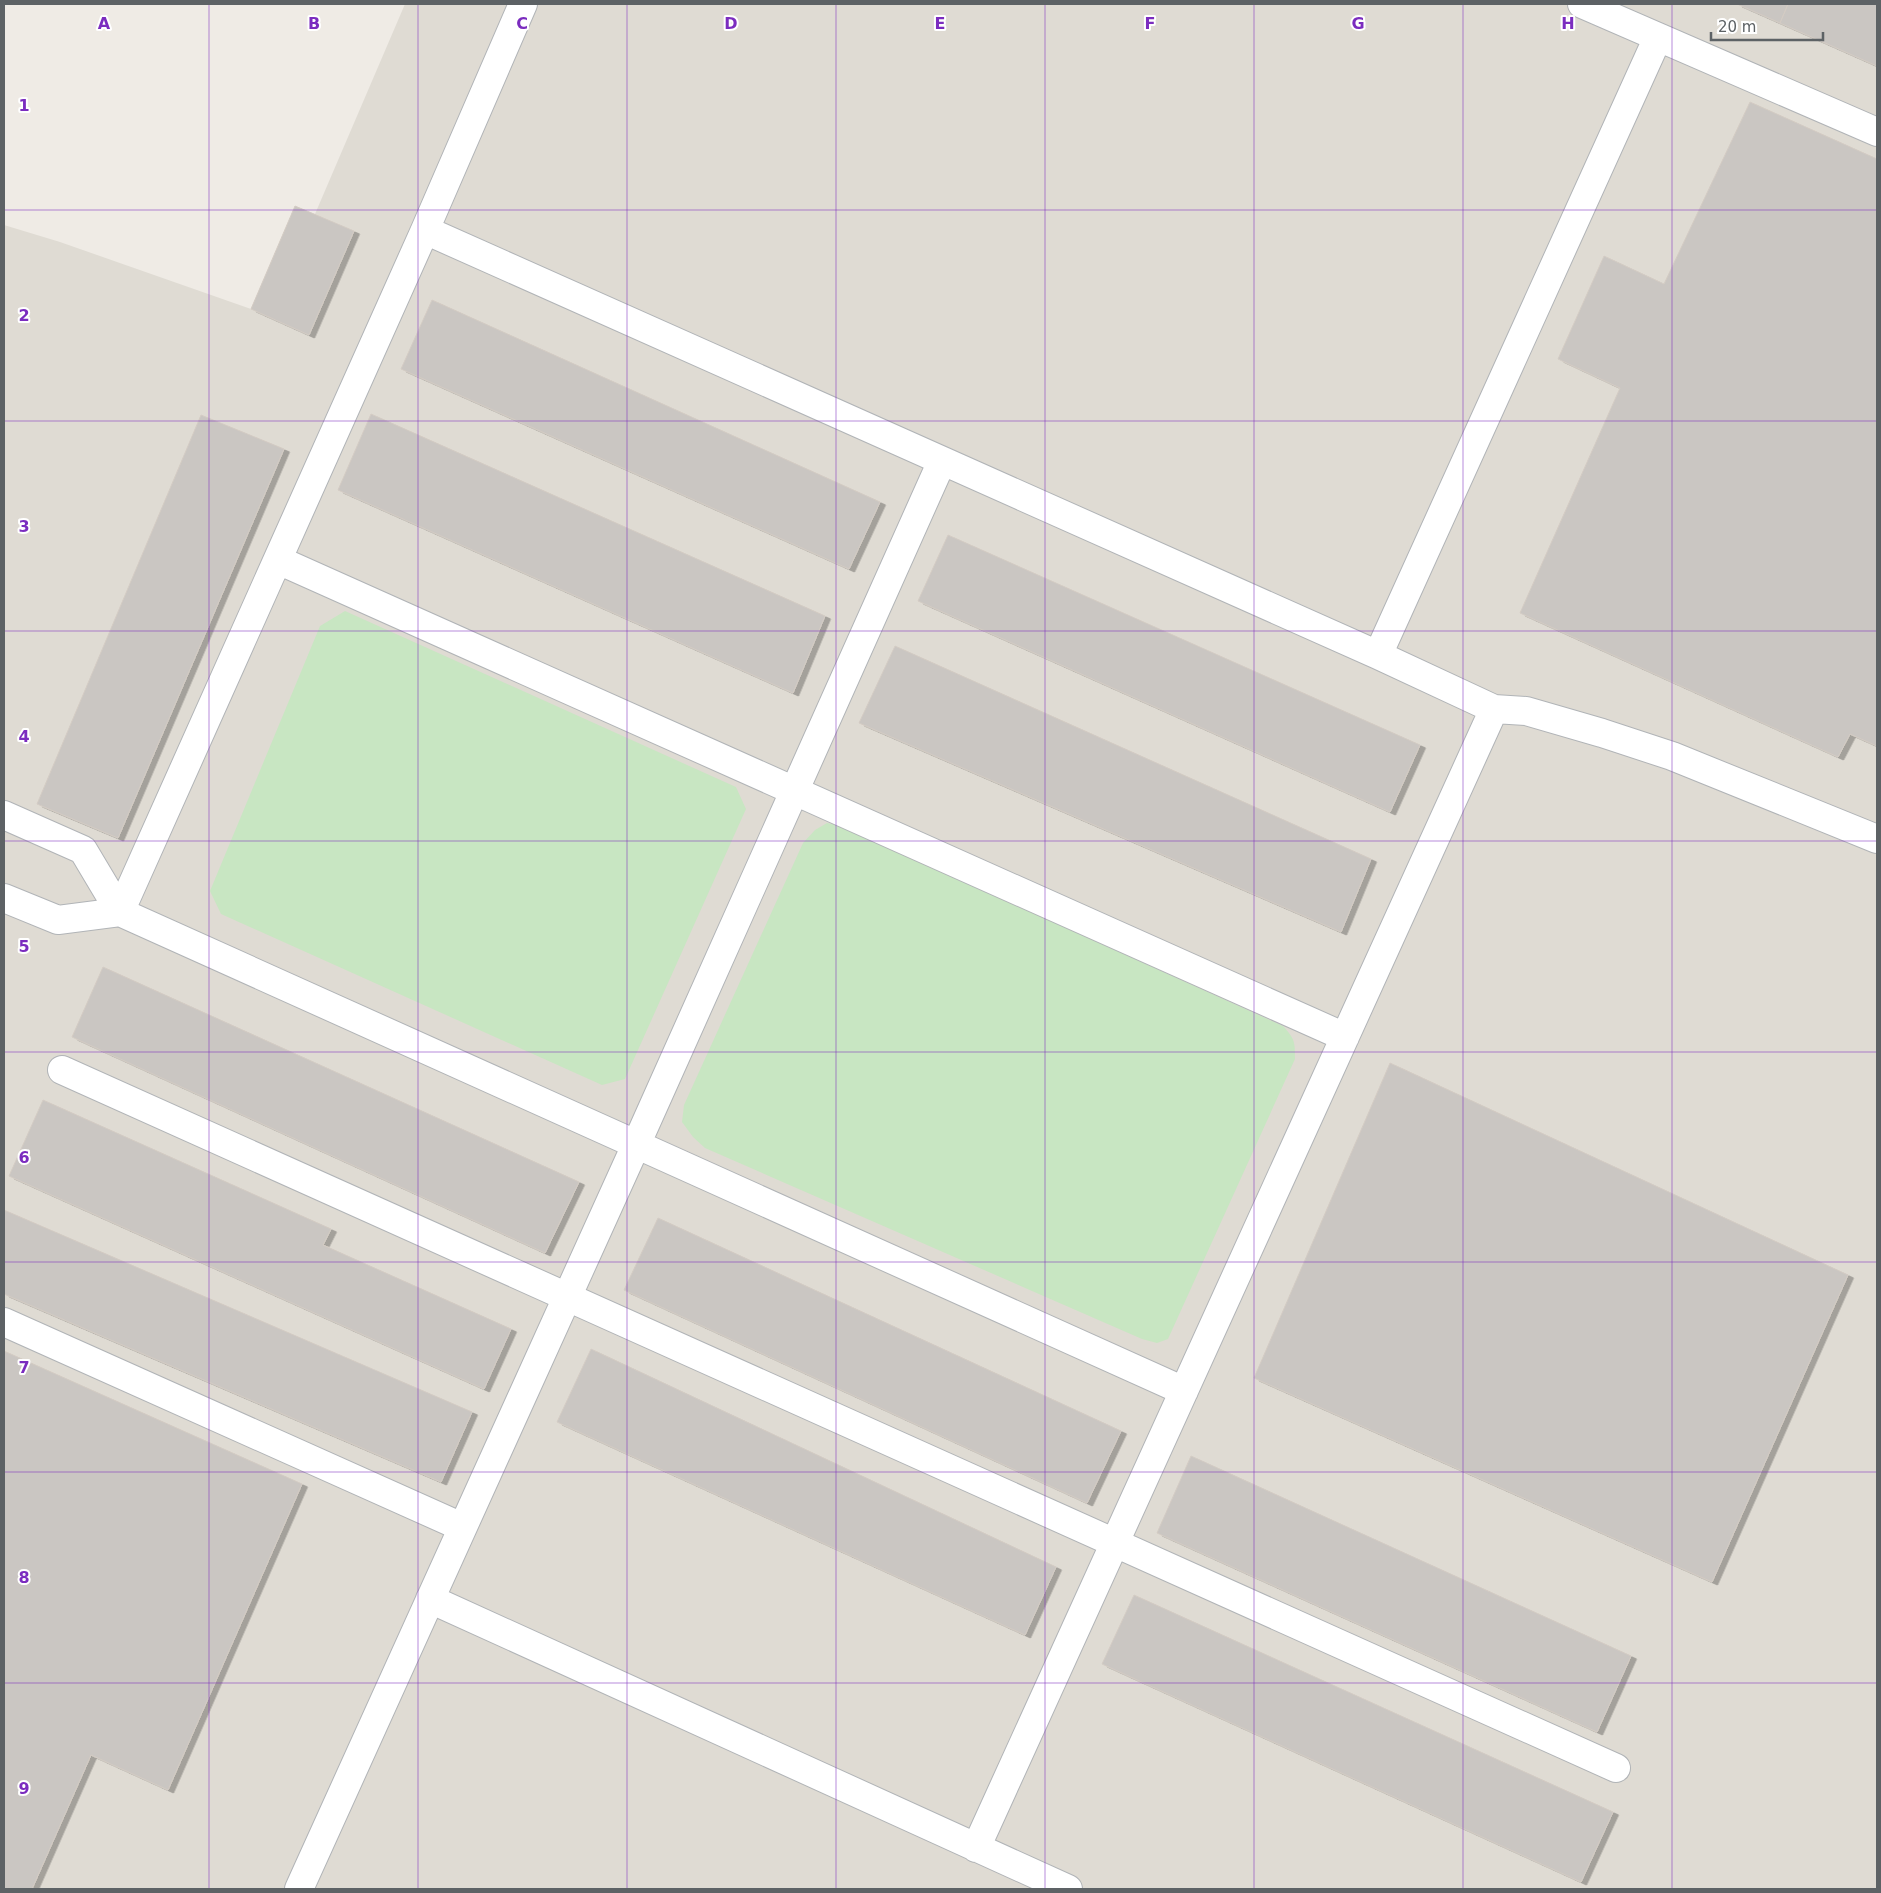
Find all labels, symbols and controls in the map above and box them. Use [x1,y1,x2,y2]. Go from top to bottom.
scale bar [1711,10,1824,42]
text: A [98,14,111,33]
text: B [308,14,320,33]
text: C [516,14,528,33]
text: D [724,14,738,33]
text: E [935,14,945,33]
text: F [1145,14,1155,33]
text: G [1351,14,1365,33]
text: H [1561,14,1575,33]
text: 20 m [1718,18,1756,36]
text: 1 [18,96,30,115]
text: 2 [18,306,30,325]
text: 3 [18,517,30,536]
text: 4 [18,727,30,746]
text: 5 [18,937,30,956]
text: 6 [18,1148,30,1167]
text: 7 [18,1358,30,1377]
text: 8 [18,1568,30,1587]
text: 9 [18,1779,30,1798]

